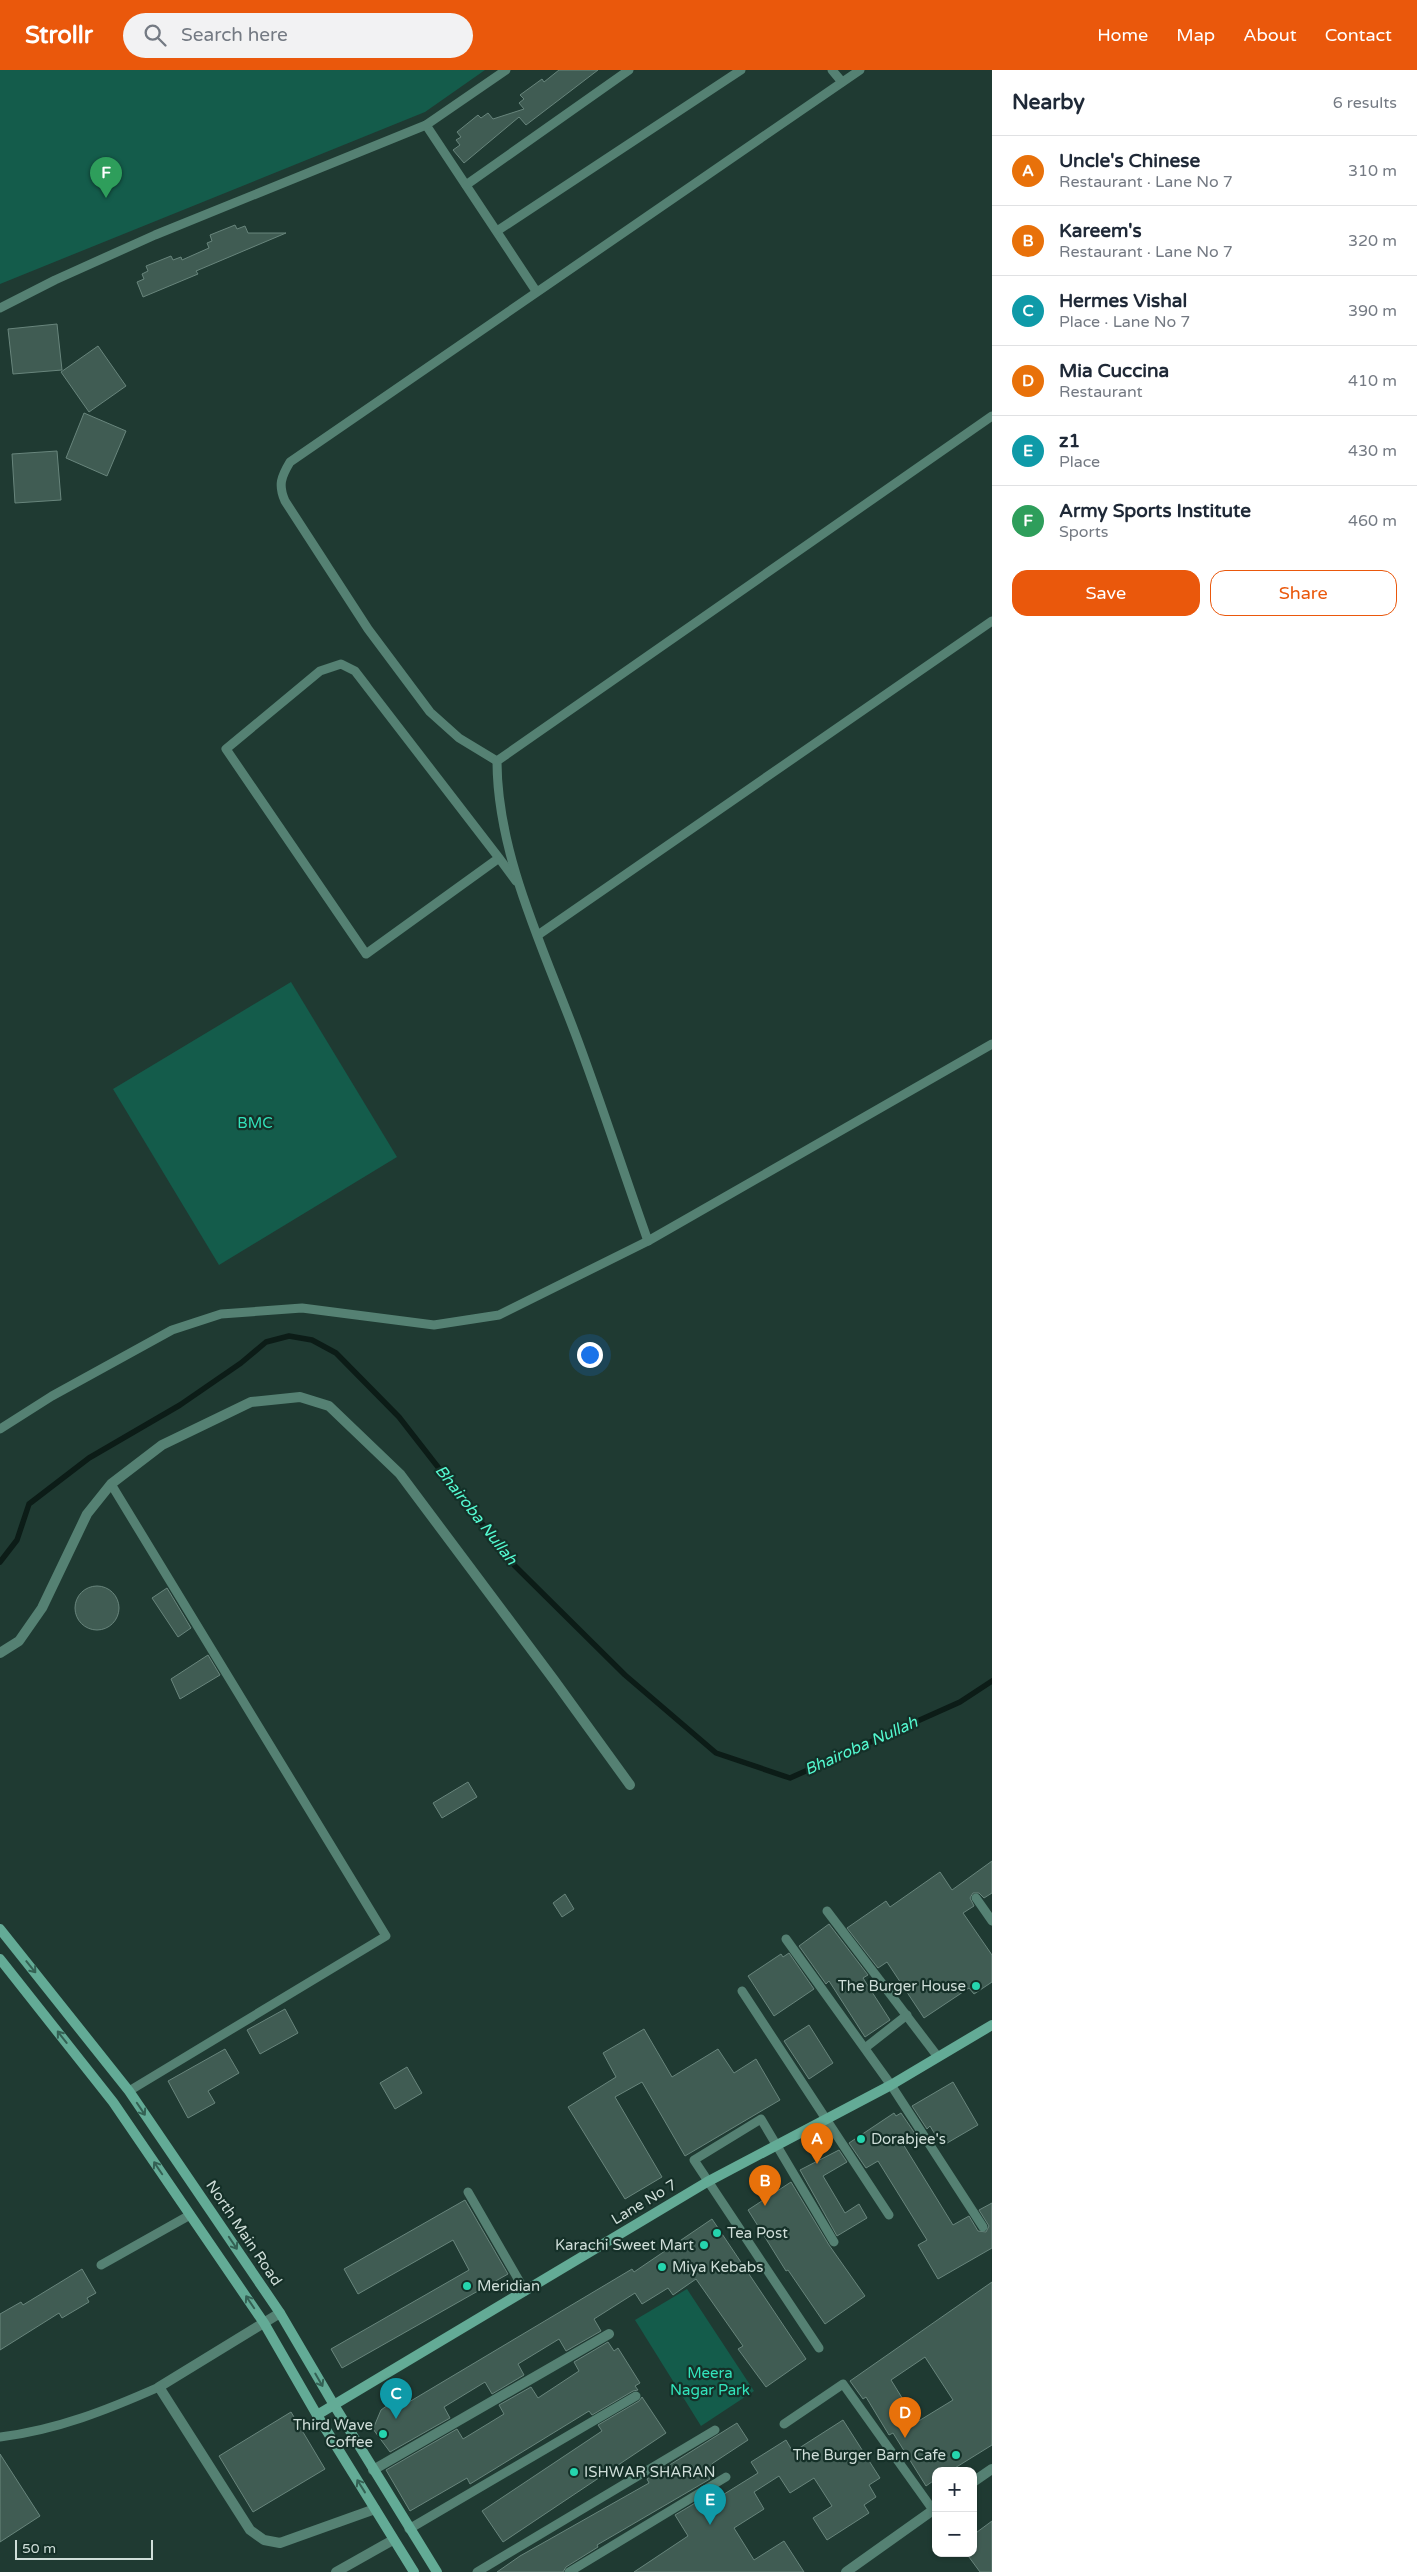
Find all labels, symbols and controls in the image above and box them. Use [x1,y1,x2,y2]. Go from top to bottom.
search box [123,13,473,58]
text: Strollr [25,21,93,50]
icon: search [141,21,169,49]
text: Search here [181,24,288,46]
text: Home [1097,24,1148,46]
text: Map [1176,24,1215,46]
text: About [1243,24,1297,46]
text: Contact [1325,24,1392,46]
text: Nearby [1012,90,1085,115]
text: 6 results [1333,93,1397,113]
text: Uncle's Chinese [1059,150,1200,172]
pin: F [90,157,122,198]
text: A [1022,161,1034,181]
text: 310 m [1348,161,1397,181]
text: Restaurant · Lane No 7 [1059,172,1233,192]
text: Kareem's [1059,220,1142,242]
text: B [1022,231,1034,251]
text: 320 m [1348,231,1397,251]
text: Restaurant · Lane No 7 [1059,242,1233,262]
text: Hermes Vishal [1059,290,1187,312]
text: C [1022,301,1034,321]
text: 390 m [1348,301,1397,321]
text: Place · Lane No 7 [1059,312,1190,332]
text: Mia Cuccina [1059,360,1169,382]
text: D [1022,371,1034,391]
text: 410 m [1348,371,1397,391]
text: Restaurant [1059,382,1143,402]
text: z1 [1059,430,1080,452]
text: E [1023,441,1033,461]
text: 430 m [1348,441,1397,461]
text: Place [1059,452,1100,472]
text: Army Sports Institute [1059,500,1251,522]
text: F [1023,511,1033,531]
text: 460 m [1348,511,1397,531]
text: Sports [1059,522,1108,542]
button: Save [1012,570,1200,616]
button: Share [1210,570,1397,616]
park label: BMC [237,1114,273,1132]
your location [577,1342,603,1368]
water label: Bhairoba Nullah [431,1461,522,1570]
water label: Bhairoba Nullah [801,1712,922,1780]
one-way arrow [25,1960,36,1973]
place label: The Burger House [838,1977,966,1995]
marker: The Burger House [970,1980,982,1992]
one-way arrow [57,2030,67,2044]
one-way arrow [136,2102,146,2116]
pin: A [801,2123,833,2164]
place label: Dorabjee's [871,2130,946,2148]
marker: Dorabjee's [855,2133,867,2145]
one-way arrow [153,2161,163,2175]
pin: B [749,2165,781,2206]
street label: Lane No 7 [608,2176,680,2228]
street label: North Main Road [202,2177,286,2289]
place label: Tea Post [727,2224,788,2242]
marker: Tea Post [711,2227,723,2239]
one-way arrow [228,2236,238,2250]
place label: Karachi Sweet Mart [555,2236,694,2254]
marker: Karachi Sweet Mart [698,2239,710,2251]
place label: Miya Kebabs [672,2258,763,2276]
marker: Miya Kebabs [656,2261,668,2273]
place label: Meridian [477,2277,540,2295]
marker: Meridian [461,2280,473,2292]
one-way arrow [245,2295,255,2309]
park label: Meera Nagar Park [670,2364,750,2399]
one-way arrow [315,2373,325,2387]
pin: C [380,2378,412,2419]
pin: D [889,2397,921,2438]
place label: Third Wave Coffee [293,2416,373,2451]
marker: Third Wave Coffee [377,2428,389,2440]
place label: The Burger Barn Cafe [793,2446,946,2464]
marker: The Burger Barn Cafe [950,2449,962,2461]
place label: ISHWAR SHARAN [584,2463,715,2481]
marker: ISHWAR SHARAN [568,2466,580,2478]
map controls [932,2467,977,2557]
button: + [932,2467,977,2512]
one-way arrow [355,2479,365,2493]
pin: E [694,2484,726,2525]
button: − [932,2512,977,2557]
scale bar [15,2537,152,2560]
text: 50 m [22,2540,56,2557]

